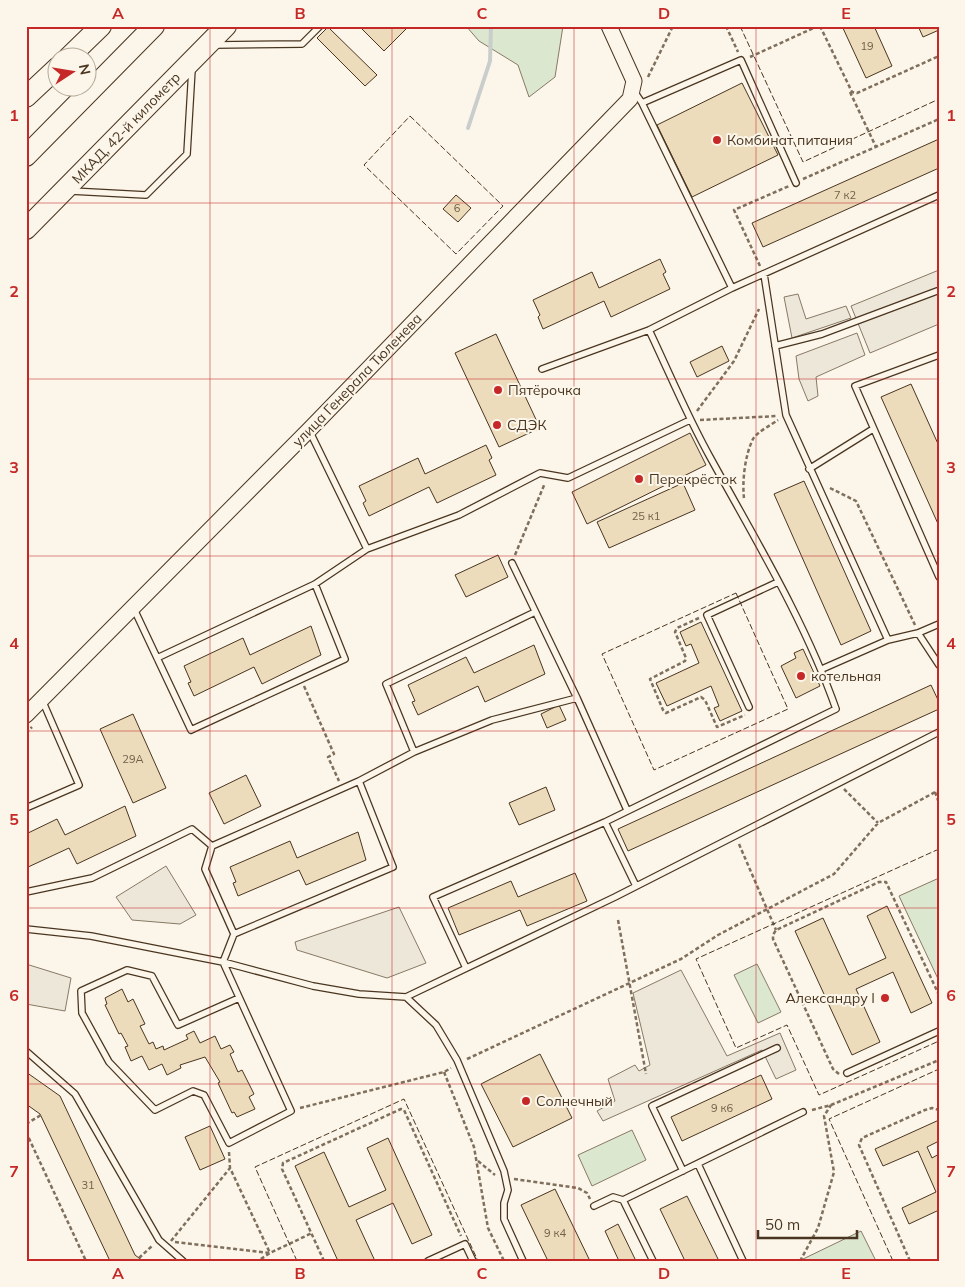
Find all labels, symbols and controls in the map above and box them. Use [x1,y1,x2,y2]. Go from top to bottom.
text: A [112,3,124,23]
text: B [294,3,306,23]
text: C [477,3,488,23]
text: D [658,3,670,23]
text: E [841,3,851,23]
house number: 19 [860,39,874,53]
north arrow [48,48,98,98]
text: N [75,62,95,76]
street label: МКАД, 42-й километр [68,68,184,188]
text: 1 [9,105,19,125]
text: 1 [946,105,956,125]
place label: Комбинат питания [727,131,853,149]
marker: Комбинат питания [711,134,723,146]
house number: 7 к2 [834,188,856,202]
house number: 6 [454,201,461,215]
text: 2 [9,281,19,301]
text: 2 [946,281,956,301]
street label: улица Генерала Тюленева [288,309,426,451]
place label: Пятёрочка [508,381,581,399]
marker: Пятёрочка [492,384,504,396]
place label: СДЭК [507,416,547,434]
marker: СДЭК [491,419,503,431]
text: 3 [9,457,19,477]
text: 3 [946,457,956,477]
place label: Перекрёсток [649,470,737,488]
marker: Перекрёсток [633,473,645,485]
house number: 25 к1 [632,509,660,523]
text: 4 [9,633,19,653]
text: 4 [946,633,956,653]
place label: котельная [811,667,881,685]
marker: котельная [795,670,807,682]
house number: 29А [122,752,144,766]
text: 5 [9,809,19,829]
text: 5 [946,809,956,829]
text: 6 [9,985,19,1005]
text: 6 [946,985,956,1005]
place label: Александру I [785,989,875,1007]
marker: Александру I [879,992,891,1004]
place label: Солнечный [536,1092,613,1110]
marker: Солнечный [520,1095,532,1107]
house number: 9 к6 [711,1101,733,1115]
text: 7 [9,1161,19,1181]
text: 7 [946,1161,956,1181]
house number: 31 [81,1178,95,1192]
scale bar [758,1207,856,1239]
text: 50 m [765,1215,800,1234]
house number: 9 к4 [544,1226,566,1240]
text: A [112,1263,124,1283]
text: B [294,1263,306,1283]
text: C [477,1263,488,1283]
text: D [658,1263,670,1283]
text: E [841,1263,851,1283]

